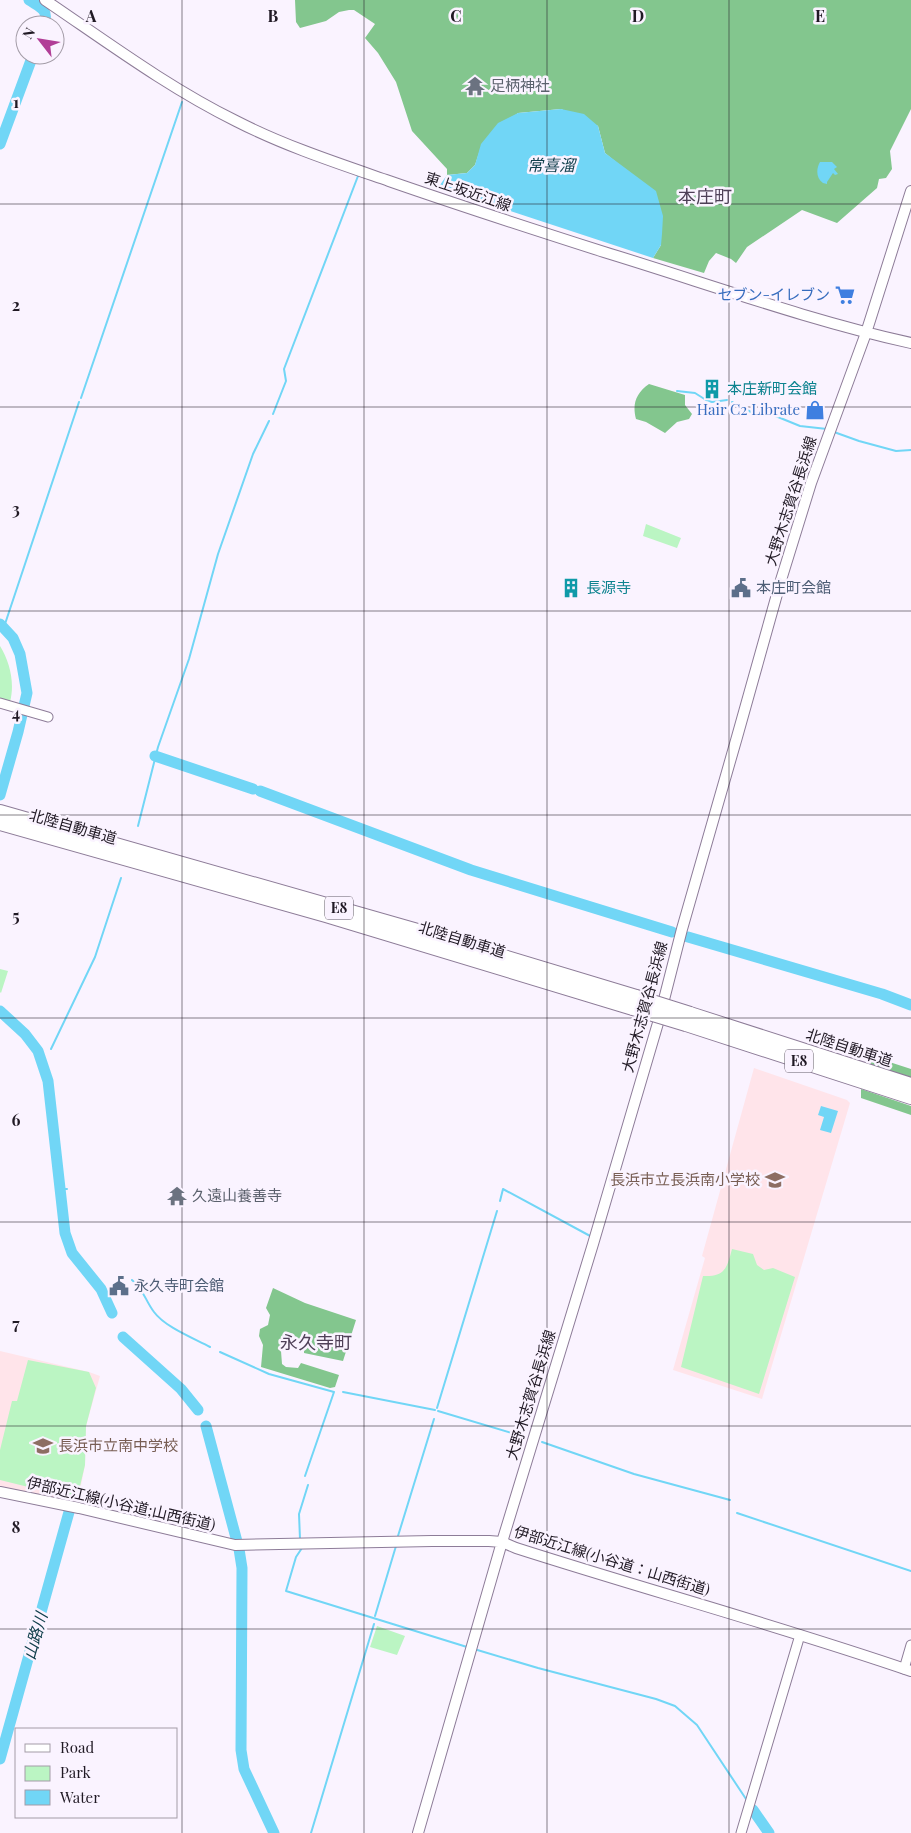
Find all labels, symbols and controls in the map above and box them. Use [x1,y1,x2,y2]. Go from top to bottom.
text: A [85,5,97,26]
text: B [268,5,279,26]
text: C [450,5,462,26]
text: D [632,5,644,26]
text: E [815,5,825,26]
north arrow [15,15,65,65]
text: N [18,24,39,42]
temple icon: 足柄神社 [464,75,486,97]
place label: 足柄神社 [490,75,550,95]
text: 1 [13,91,19,112]
water label: 常喜溜 [527,154,578,175]
street label: 東上坂近江線 [423,167,514,215]
district label: 本庄町 [678,184,732,208]
place label: セブン-イレブン [718,284,830,304]
supermarket icon: セブン-イレブン [834,284,856,306]
text: 2 [12,294,20,315]
building icon: 本庄新町会館 [701,378,723,400]
place label: 本庄新町会館 [727,378,817,398]
place label: Hair C2 Librate [697,399,800,419]
shop icon: Hair C2 Librate [804,399,826,421]
street label: 大野木志賀谷長浜線 [760,433,820,568]
text: 3 [12,498,20,519]
building icon: 長源寺 [560,577,582,599]
place label: 長源寺 [586,577,631,597]
public building icon: 本庄町会館 [730,577,752,599]
place label: 本庄町会館 [756,577,831,597]
text: 4 [12,702,20,723]
street label: 北陸自動車道 [27,804,119,848]
road number: E8 [325,896,353,920]
text: 5 [12,905,20,926]
street label: 北陸自動車道 [416,916,508,962]
street label: 大野木志賀谷長浜線 [617,939,671,1075]
street label: 北陸自動車道 [803,1024,895,1070]
road number: E8 [785,1050,813,1072]
text: 6 [12,1109,21,1130]
place label: 長浜市立長浜南小学校 [610,1169,760,1189]
school or university icon: 長浜市立長浜南小学校 [764,1169,786,1191]
temple icon: 久遠山養善寺 [166,1185,188,1207]
place label: 久遠山養善寺 [192,1185,282,1205]
public building icon: 永久寺町会館 [108,1275,130,1297]
place label: 永久寺町会館 [134,1275,224,1295]
text: 7 [12,1313,20,1334]
street label: 大野木志賀谷長浜線 [501,1327,559,1462]
district label: 永久寺町 [280,1330,352,1354]
school or university icon: 長浜市立南中学校 [32,1435,54,1457]
place label: 長浜市立南中学校 [58,1435,178,1455]
street label: 伊部近江線(小谷道;山西街道) [25,1472,218,1534]
text: 8 [12,1516,21,1537]
street label: 伊部近江線(小谷道：山西街道) [512,1521,713,1599]
water label: 山路川 [18,1608,52,1662]
legend [15,1728,178,1818]
text: Road [60,1737,94,1757]
text: Park [60,1762,92,1782]
text: Water [59,1787,100,1807]

